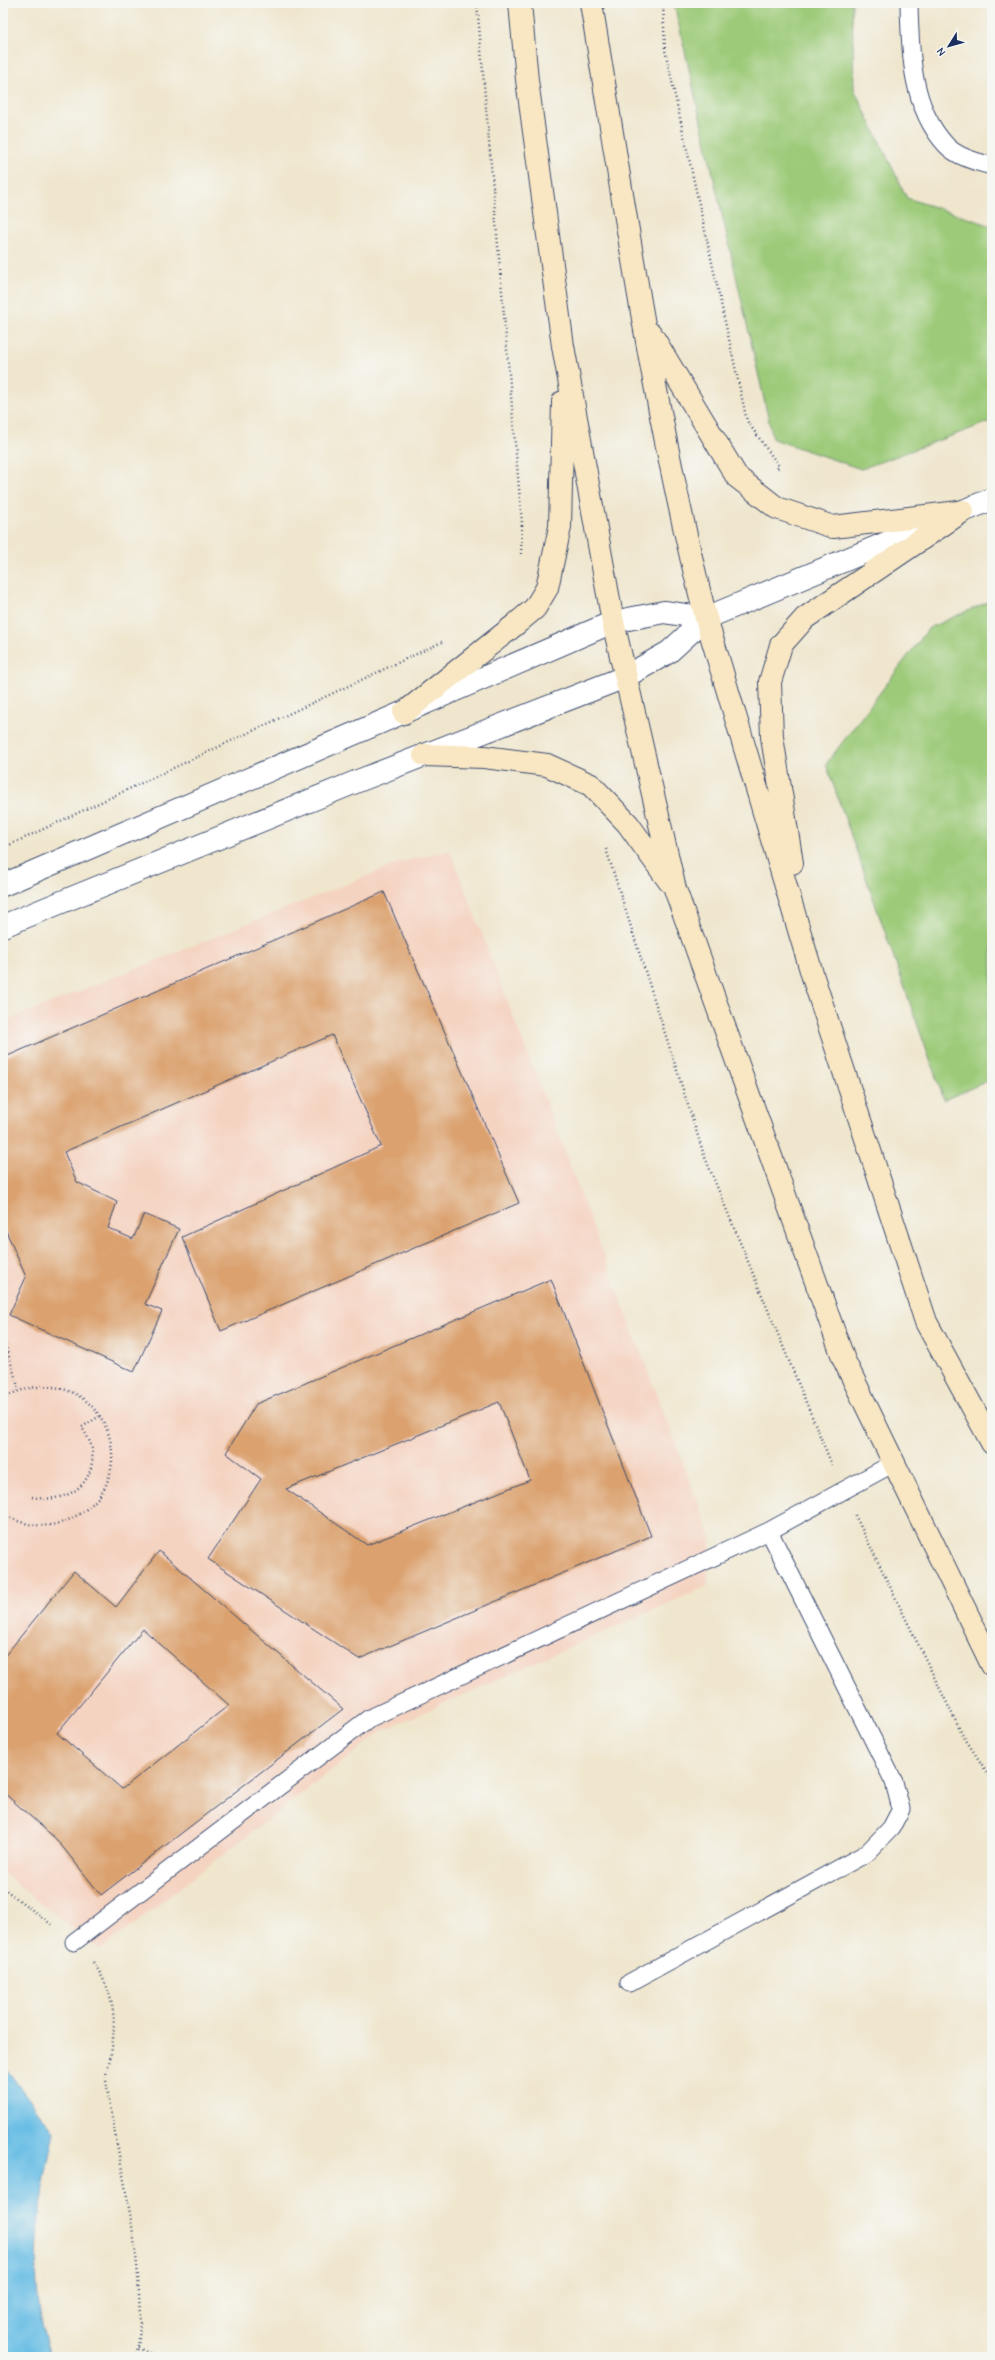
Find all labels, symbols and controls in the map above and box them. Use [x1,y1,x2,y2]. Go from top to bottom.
north arrow [929,26,969,66]
text: N [934,45,949,58]

